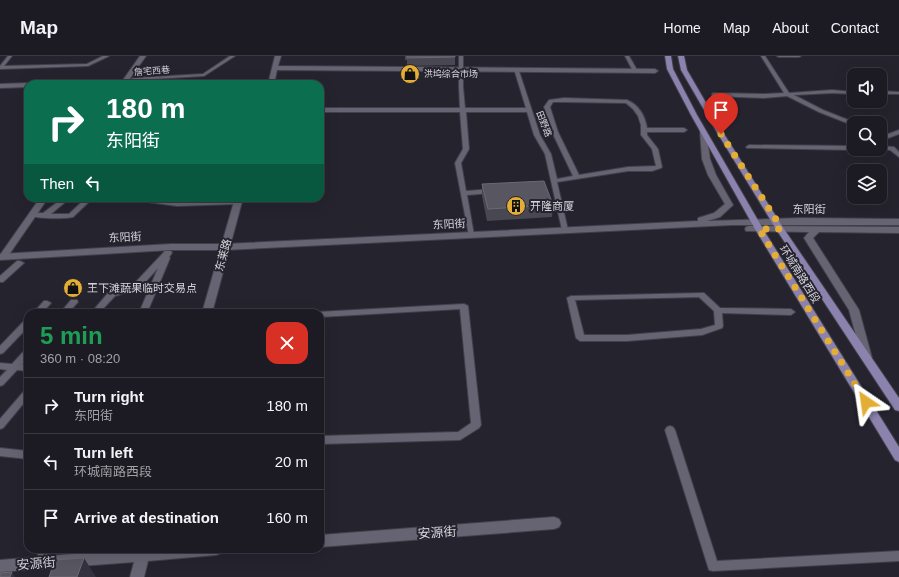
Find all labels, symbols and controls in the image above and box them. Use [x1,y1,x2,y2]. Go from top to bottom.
text: Map [20,17,58,38]
text: Home [664,20,701,36]
text: Map [723,20,750,36]
text: About [772,20,809,36]
text: Contact [831,20,879,36]
shop icon: 洪坞综合市场 [399,63,421,85]
street label: 詹宅西巷 [134,65,170,77]
place label: 洪坞综合市场 [424,68,478,79]
map controls [847,68,887,204]
button: sound [847,68,887,108]
text: 180 m [106,93,185,124]
pin [704,93,738,134]
icon: right [40,96,92,148]
icon: arrive [710,99,732,121]
street label: 田野路 [534,110,554,138]
button: search [847,116,887,156]
text: 东阳街 [106,131,160,151]
button: layers [847,164,887,204]
icon: left [82,172,104,194]
text: Then [40,175,74,192]
building icon: 开隆商厦 [505,195,527,217]
place label: 开隆商厦 [530,200,574,212]
street label: 东阳街 [793,203,826,215]
street label: 东阳街 [432,217,466,231]
street label: 东阳街 [108,230,142,244]
street label: 东莱路 [213,238,233,272]
street label: 环城南路西段 [777,243,823,305]
shop icon: 王下滩蔬果临时交易点 [62,277,84,299]
place label: 王下滩蔬果临时交易点 [87,282,197,294]
text: 5 min [40,322,103,349]
button: close [266,322,308,364]
text: 360 m · 08:20 [40,351,120,366]
position arrow [845,381,887,423]
text: Turn right [74,388,144,405]
icon: right [40,395,62,417]
text: 180 m [266,397,308,414]
text: 东阳街 [74,408,113,423]
text: Turn left [74,444,133,461]
icon: left [40,451,62,473]
text: 20 m [275,453,308,470]
text: 环城南路西段 [74,464,152,479]
icon: arrive [40,507,62,529]
text: Arrive at destination [74,509,219,526]
text: 160 m [266,509,308,526]
street label: 安源街 [417,524,457,541]
street label: 安源街 [16,554,56,573]

